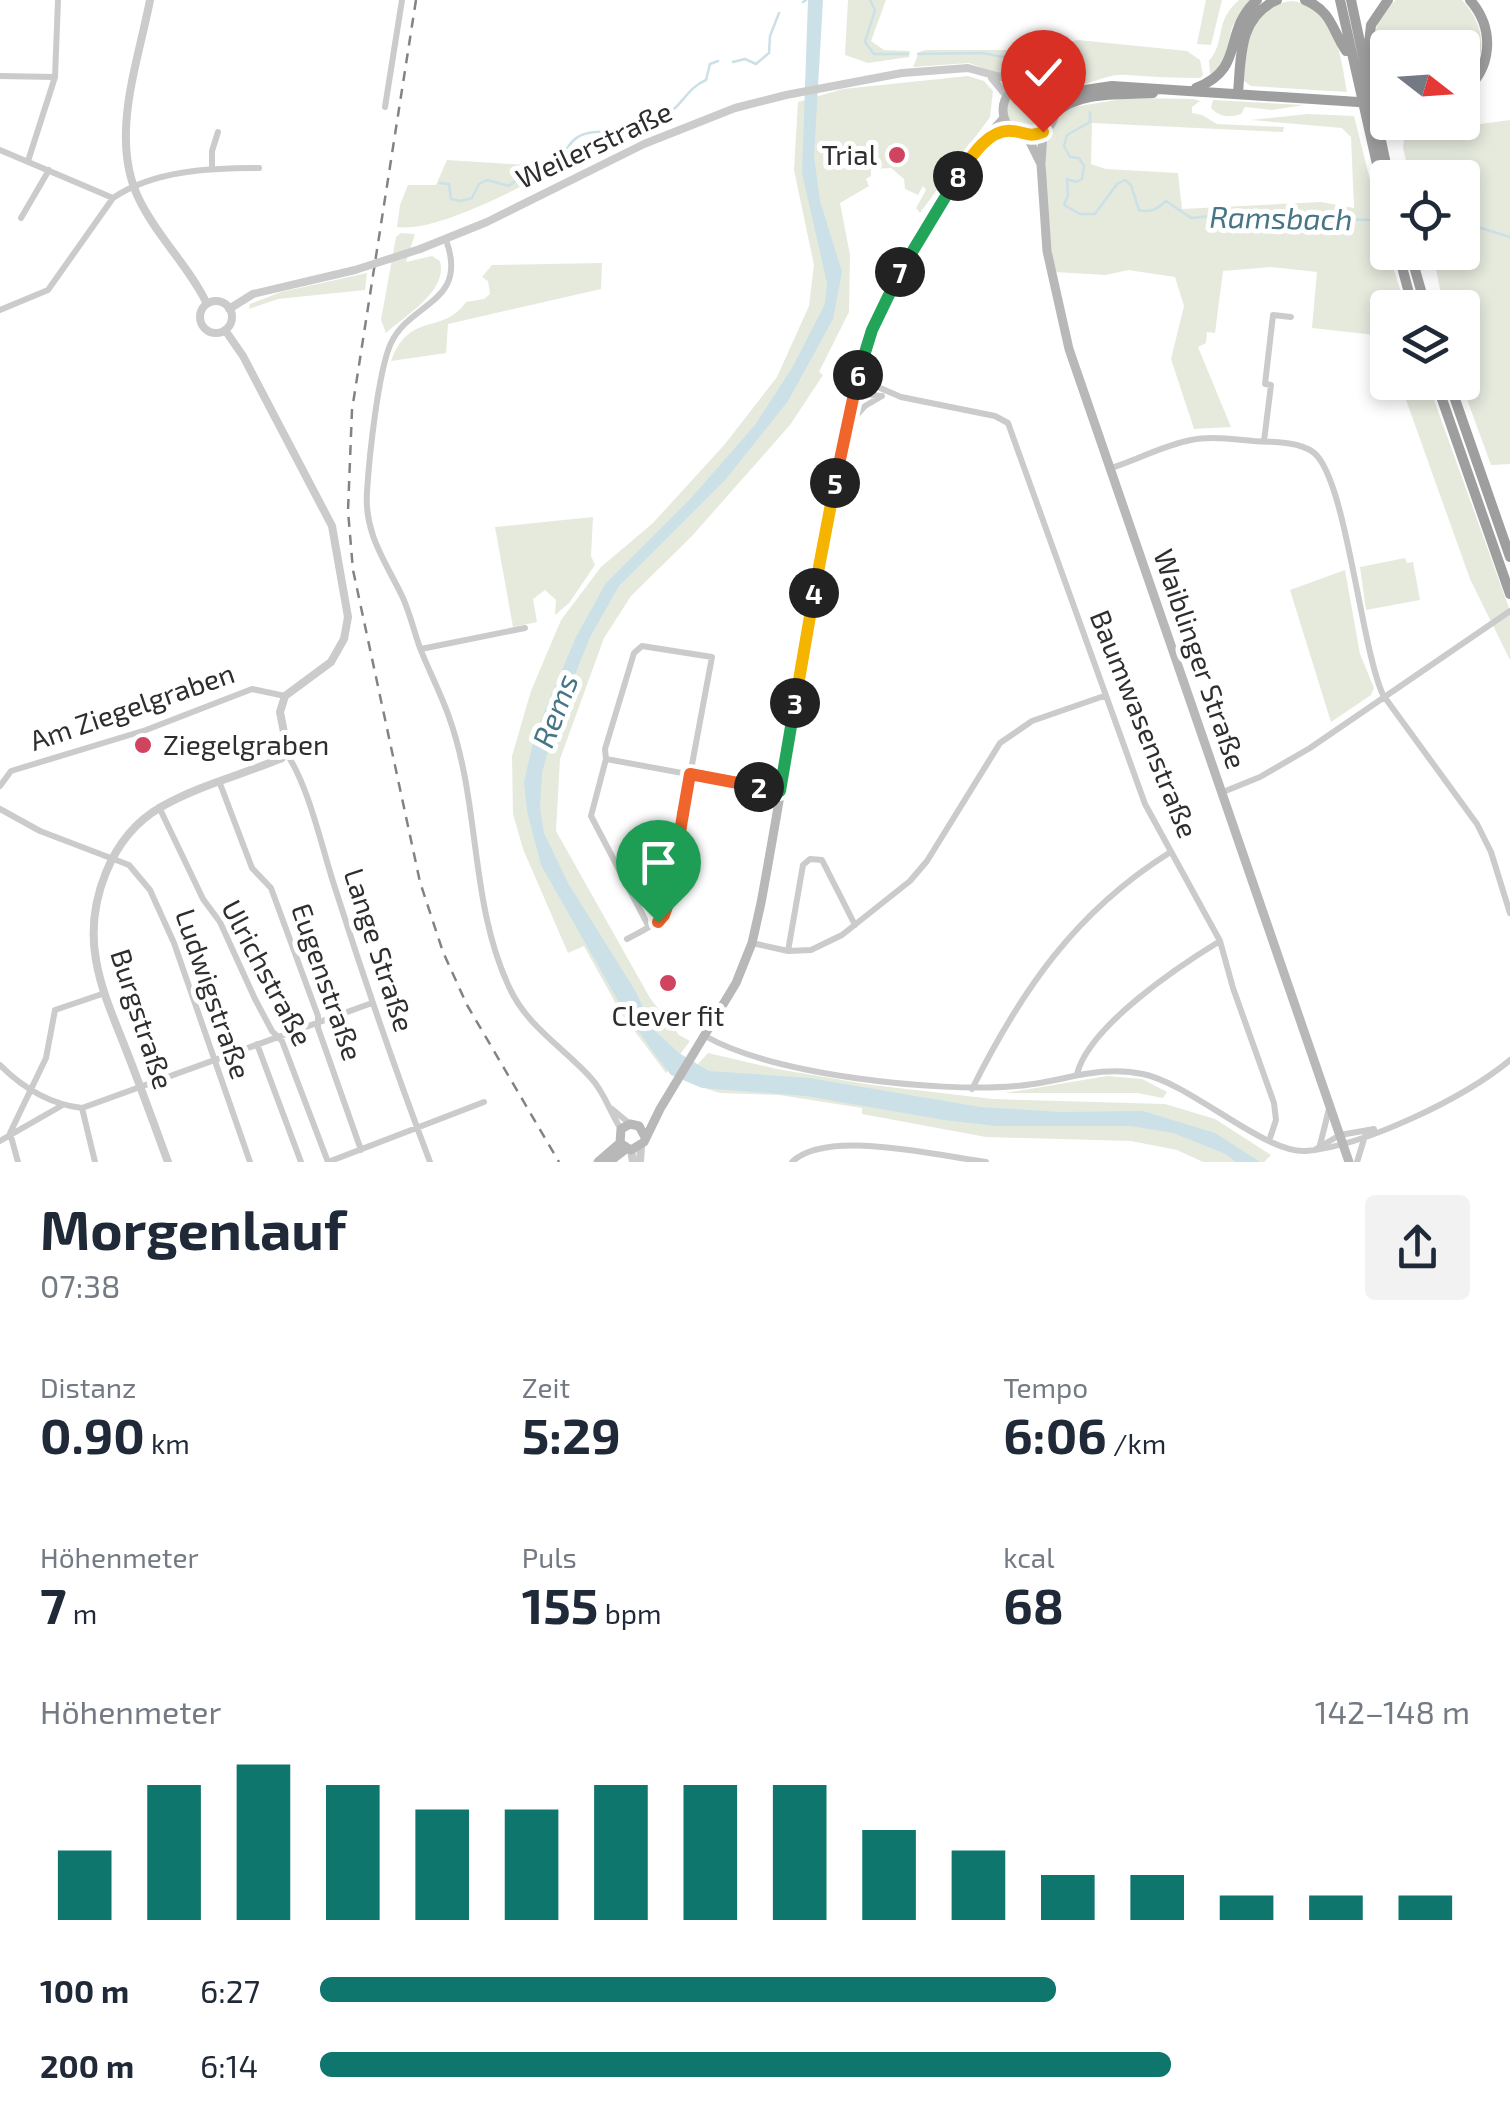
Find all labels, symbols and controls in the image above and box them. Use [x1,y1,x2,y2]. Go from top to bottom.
pin [1001,30,1086,133]
north arrow [1370,30,1480,140]
map controls [1370,30,1480,400]
icon: check [1016,45,1071,100]
street label: Weilerstraße [510,93,677,195]
place label: Trial [821,137,878,171]
marker: Trial [886,144,908,166]
pin: 8 [933,151,983,201]
text: 8 [949,159,967,193]
button: locate [1370,160,1480,270]
water label: Ramsbach [1209,198,1353,236]
pin: 7 [875,247,925,297]
text: 7 [893,255,907,289]
button: layers [1370,290,1480,400]
pin: 6 [833,350,883,400]
text: 6 [850,358,866,392]
pin: 5 [810,458,860,508]
text: 5 [827,466,843,500]
street label: Waiblinger Straße [1147,544,1254,773]
pin: 4 [789,568,839,618]
text: 4 [805,576,823,610]
street label: Baumwasenstraße [1084,605,1206,842]
street label: Am Ziegelgraben [25,655,239,757]
water label: Rems [524,668,585,752]
pin: 3 [770,678,820,728]
text: 3 [787,686,803,720]
place label: Ziegelgraben [163,727,329,761]
marker: Ziegelgraben [132,734,154,756]
pin: 2 [734,762,784,812]
text: 2 [751,770,767,804]
pin [616,820,701,923]
icon: arrive [631,835,686,890]
street label: Lange Straße [338,864,422,1036]
street label: Ulrichstraße [215,894,321,1051]
street label: Eugenstraße [285,899,371,1065]
street label: Ludwigstraße [169,904,259,1083]
street label: Burgstraße [104,944,182,1093]
marker: Clever fit [657,972,679,994]
place label: Clever fit [611,998,725,1032]
text: Morgenlauf [40,1195,346,1261]
button: share [1365,1195,1470,1300]
text: 07:38 [40,1266,120,1304]
text: Distanz [40,1370,136,1404]
text: Zeit [522,1370,570,1404]
text: Tempo [1003,1370,1088,1404]
text: 0.90 [40,1404,145,1464]
text: 5:29 [522,1404,621,1464]
text: 6:06 [1003,1404,1107,1464]
text: km [145,1426,190,1460]
text: /km [1107,1426,1166,1460]
text: Höhenmeter [40,1540,199,1574]
text: Puls [522,1540,577,1574]
text: kcal [1003,1540,1055,1574]
text: 7 [40,1574,66,1634]
text: 155 [522,1574,598,1634]
text: 68 [1003,1574,1064,1634]
text: m [66,1596,97,1630]
text: bpm [598,1596,661,1630]
text: Höhenmeter [40,1692,221,1730]
text: 142–148 m [1315,1692,1470,1730]
text: 100 m [40,1971,129,2009]
text: 6:27 [200,1971,260,2009]
text: 200 m [40,2046,134,2084]
text: 6:14 [200,2046,258,2084]

